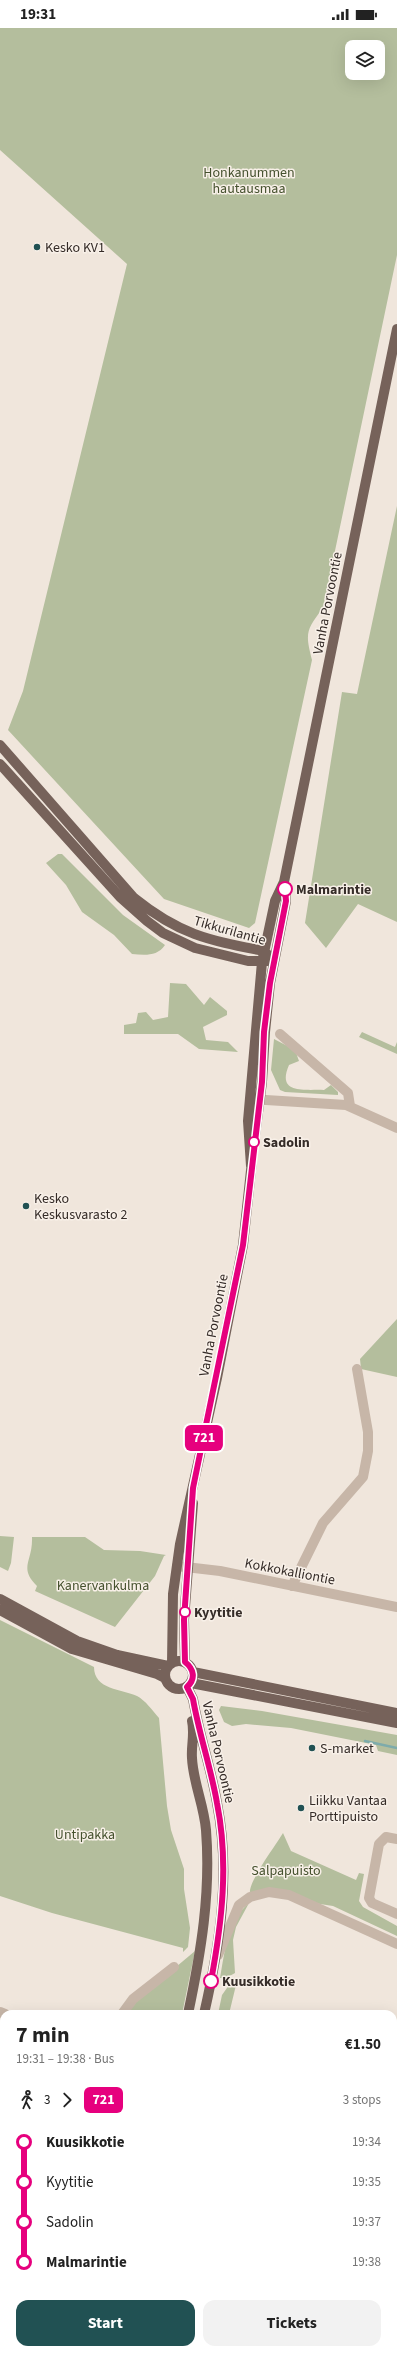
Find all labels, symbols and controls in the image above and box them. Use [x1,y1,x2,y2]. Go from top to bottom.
text: 19:31 [20,4,56,25]
map controls [345,40,385,80]
button: layers [345,40,385,80]
park label: Honkanummen hautausmaa [203,163,295,199]
place label: Kesko KV1 [45,238,105,258]
marker: Kesko KV1 [32,242,42,252]
street label: Vanha Porvoontie [308,550,348,656]
place label: Malmarintie [296,880,371,900]
marker: Malmarintie [277,881,293,897]
street label: Tikkurilantie [191,911,268,951]
place label: Sadolin [263,1133,310,1153]
marker: Sadolin [248,1136,260,1148]
place label: Kesko Keskusvarasto 2 [34,1189,127,1225]
marker: Kesko Keskusvarasto 2 [21,1201,31,1211]
street label: Vanha Porvoontie [194,1272,234,1378]
line badge: 721 [181,1425,227,1451]
text: 721 [193,1428,215,1448]
street label: Kokkokalliontie [243,1553,337,1591]
park label: Kanervankulma [57,1576,149,1596]
place label: Kyytitie [194,1603,242,1623]
marker: Kyytitie [179,1606,191,1618]
street label: Vanha Porvoontie [197,1699,239,1805]
place label: S-market [320,1739,374,1759]
marker: S-market [307,1743,317,1753]
place label: Liikku Vantaa Porttipuisto [309,1791,387,1827]
marker: Liikku Vantaa Porttipuisto [296,1803,306,1813]
park label: Untipakka [55,1825,115,1845]
park label: Salpapuisto [251,1861,321,1881]
place label: Kuusikkotie [222,1972,295,1992]
marker: Kuusikkotie [203,1973,219,1989]
text: 7 min [16,2019,70,2051]
text: €1.50 [345,2034,381,2055]
text: 19:31 – 19:38 · Bus [16,2050,114,2068]
icon: walk [16,2089,38,2111]
icon: forward [56,2089,78,2111]
text: 721 [92,2090,115,2110]
text: 3 [44,2091,50,2109]
text: 3 stops [343,2091,381,2109]
text: Kuusikkotie [46,2132,124,2153]
text: 19:34 [352,2133,381,2151]
text: Kyytitie [46,2172,93,2193]
text: 19:35 [352,2173,381,2191]
text: Sadolin [46,2212,94,2233]
text: 19:37 [352,2213,381,2231]
text: Malmarintie [46,2252,127,2273]
text: 19:38 [352,2253,381,2271]
button: Start [16,2300,195,2346]
button: Tickets [203,2300,381,2346]

